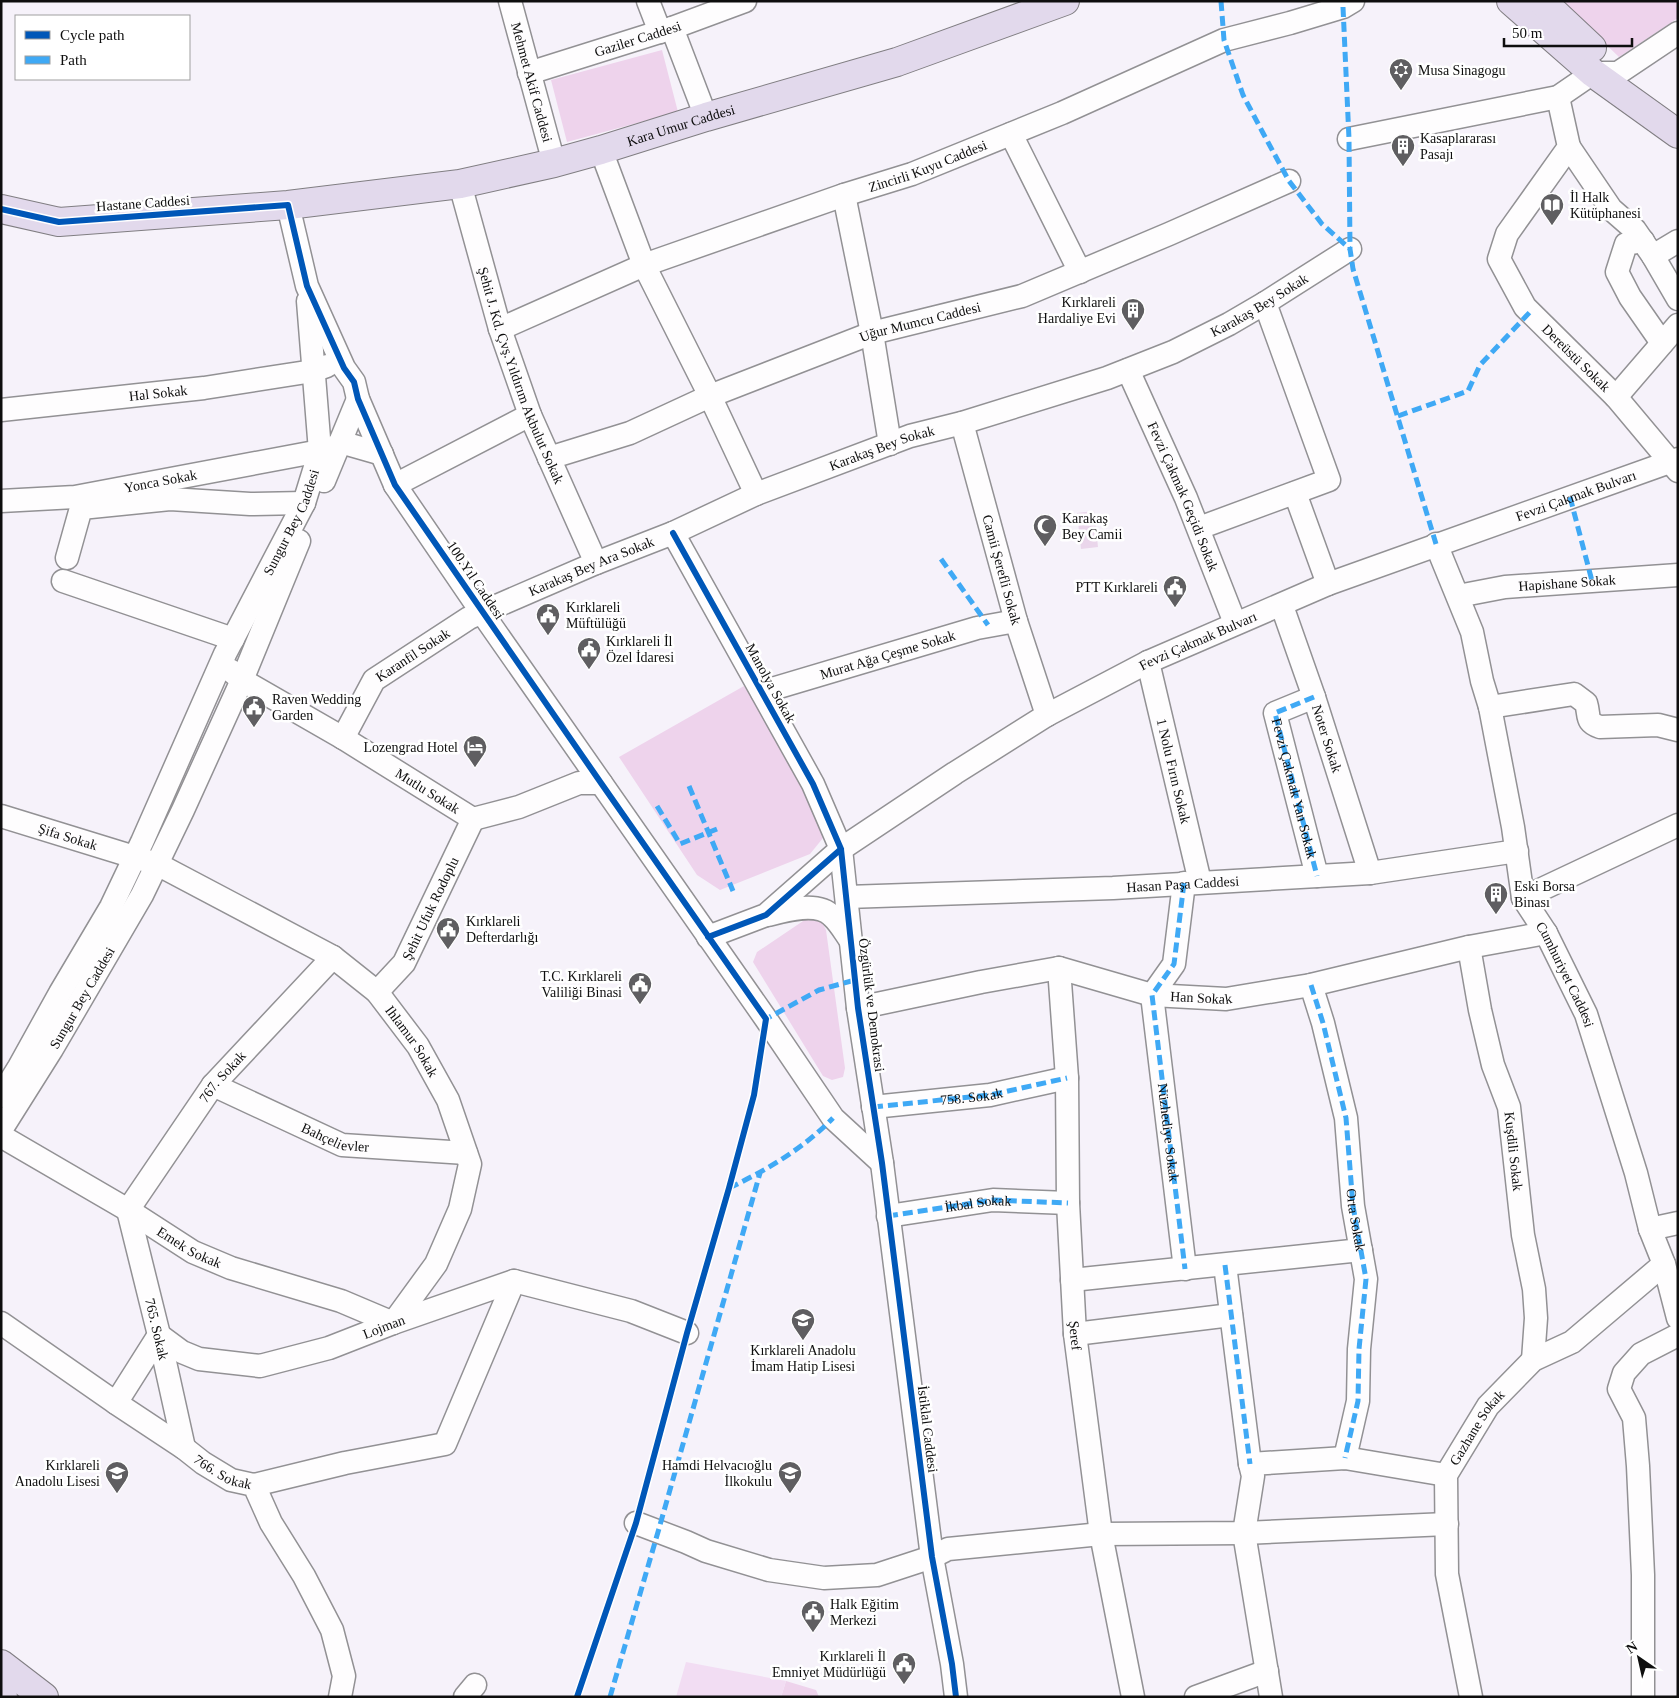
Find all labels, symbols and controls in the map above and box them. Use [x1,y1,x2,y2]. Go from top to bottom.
legend [15,15,190,80]
scale bar [1504,15,1632,47]
street label: Gaziler Caddesi [593,18,683,60]
street label: Mehmet Akif Caddesi [508,21,555,144]
text: 50 m [1512,25,1543,41]
text: Cycle path [60,27,125,43]
text: Path [60,52,87,68]
synagogue icon: Musa Sinagogu [1388,57,1414,91]
place label: Musa Sinagogu [1418,63,1506,78]
street label: Kara Umur Caddesi [625,102,737,149]
place label: Kasaplararası Pasajı [1420,131,1496,162]
building icon: Kasaplararası Pasajı [1390,133,1416,167]
street label: Zincirli Kuyu Caddesi [867,137,989,195]
place label: İl Halk Kütüphanesi [1570,190,1641,221]
library icon: İl Halk Kütüphanesi [1539,192,1565,226]
street label: Hastane Caddesi [96,193,190,214]
street label: Şehit J. Kd. Çvş.Yıldırım Akbulut Sokak [475,265,567,486]
street label: Karakaş Bey Sokak [1208,271,1311,340]
place label: Kırklareli Hardaliye Evi [1038,295,1116,326]
building icon: Kırklareli Hardaliye Evi [1120,297,1146,331]
street label: Uğur Mumcu Caddesi [857,299,982,345]
street label: Dereüstü Sokak [1539,321,1613,395]
street label: Hal Sokak [128,383,188,404]
street label: Fevzi Çakmak Geçidi Sokak [1145,420,1221,573]
street label: Karakaş Bey Sokak [827,423,936,474]
street label: Yonca Sokak [123,467,198,496]
street label: Sungur Bey Caddesi [261,467,322,578]
street label: Fevzi Çakmak Bulvarı [1514,468,1638,524]
place label: Karakaş Bey Camii [1062,511,1122,542]
street label: Camii Şerefli Sokak [979,513,1024,627]
mosque icon: Karakaş Bey Camii [1032,513,1058,547]
street label: Karakaş Bey Ara Sokak [526,534,656,599]
street label: 100.Yıl Caddesi [444,538,507,622]
street label: Hapishane Sokak [1518,572,1616,594]
public building icon: PTT Kırklareli [1162,574,1188,608]
place label: PTT Kırklareli [1075,580,1158,595]
place label: Kırklareli Müftülüğü [566,600,626,631]
public building icon: Kırklareli Müftülüğü [535,602,561,636]
street label: Fevzi Çakmak Bulvarı [1137,609,1259,673]
street label: Karanfil Sokak [373,626,453,685]
street label: Murat Ağa Çeşme Sokak [818,628,957,682]
place label: Kırklareli İl Özel İdaresi [606,634,674,665]
public building icon: Kırklareli İl Özel İdaresi [576,636,602,670]
street label: Manolya Sokak [743,641,799,725]
place label: Raven Wedding Garden [272,692,361,723]
public building icon: Raven Wedding Garden [241,694,267,728]
street label: Noter Sokak [1309,703,1345,774]
street label: 1 Nolu Fırın Sokak [1154,717,1193,825]
street label: Fevzi Çakmak Yan Sokak [1269,717,1319,860]
hotel icon: Lozengrad Hotel [462,734,488,768]
place label: Lozengrad Hotel [364,740,458,755]
street label: Mutlu Sokak [393,766,462,817]
street label: Şifa Sokak [36,821,99,853]
street label: Şehit Ufuk Rodoplu [399,855,462,963]
street label: Hasan Paşa Caddesi [1126,874,1240,895]
place label: Eski Borsa Binası [1514,879,1576,910]
building icon: Eski Borsa Binası [1483,881,1509,915]
place label: Kırklareli Defterdarlığı [466,914,538,945]
public building icon: Kırklareli Defterdarlığı [435,916,461,950]
street label: Cumhuriyet Caddesi [1533,919,1597,1029]
street label: Özgürlük ve Demokrasi [856,937,888,1073]
street label: Sungur Bey Caddesi [47,944,118,1052]
place label: T.C. Kırklareli Valiliği Binasi [540,969,622,1000]
public building icon: T.C. Kırklareli Valiliği Binasi [627,971,653,1005]
street label: Han Sokak [1170,989,1233,1007]
street label: Ihlamur Sokak [382,1003,441,1080]
street label: 767. Sokak [196,1048,249,1105]
street label: Nüzhediye Sokak [1155,1082,1181,1183]
street label: 758. Sokak [939,1085,1004,1108]
street label: Kuşdili Sokak [1502,1111,1525,1192]
street label: Bahçelievler [299,1120,370,1155]
street label: Orta Sokak [1344,1188,1368,1253]
street label: İkbal Sokak [944,1193,1012,1215]
street label: Emek Sokak [154,1224,224,1271]
street label: 765. Sokak [142,1297,171,1361]
school or university icon: Kırklareli Anadolu İmam Hatip Lisesi [790,1307,816,1341]
street label: Lojman [361,1312,407,1342]
street label: Şeref [1066,1320,1084,1352]
place label: Kırklareli Anadolu İmam Hatip Lisesi [750,1343,856,1374]
street label: İstiklal Caddesi [915,1385,940,1473]
street label: Gazhane Sokak [1447,1387,1507,1468]
street label: 766. Sokak [191,1452,253,1492]
place label: Kırklareli Anadolu Lisesi [15,1458,100,1489]
place label: Hamdi Helvacıoğlu İlkokulu [662,1458,772,1489]
school or university icon: Kırklareli Anadolu Lisesi [104,1460,130,1494]
school or university icon: Hamdi Helvacıoğlu İlkokulu [777,1460,803,1494]
place label: Halk Eğitim Merkezi [830,1597,899,1628]
public building icon: Halk Eğitim Merkezi [800,1599,826,1633]
north arrow [1614,1633,1664,1683]
text: N [1624,1639,1640,1657]
place label: Kırklareli İl Emniyet Müdürlüğü [772,1649,886,1680]
public building icon: Kırklareli İl Emniyet Müdürlüğü [891,1651,917,1685]

